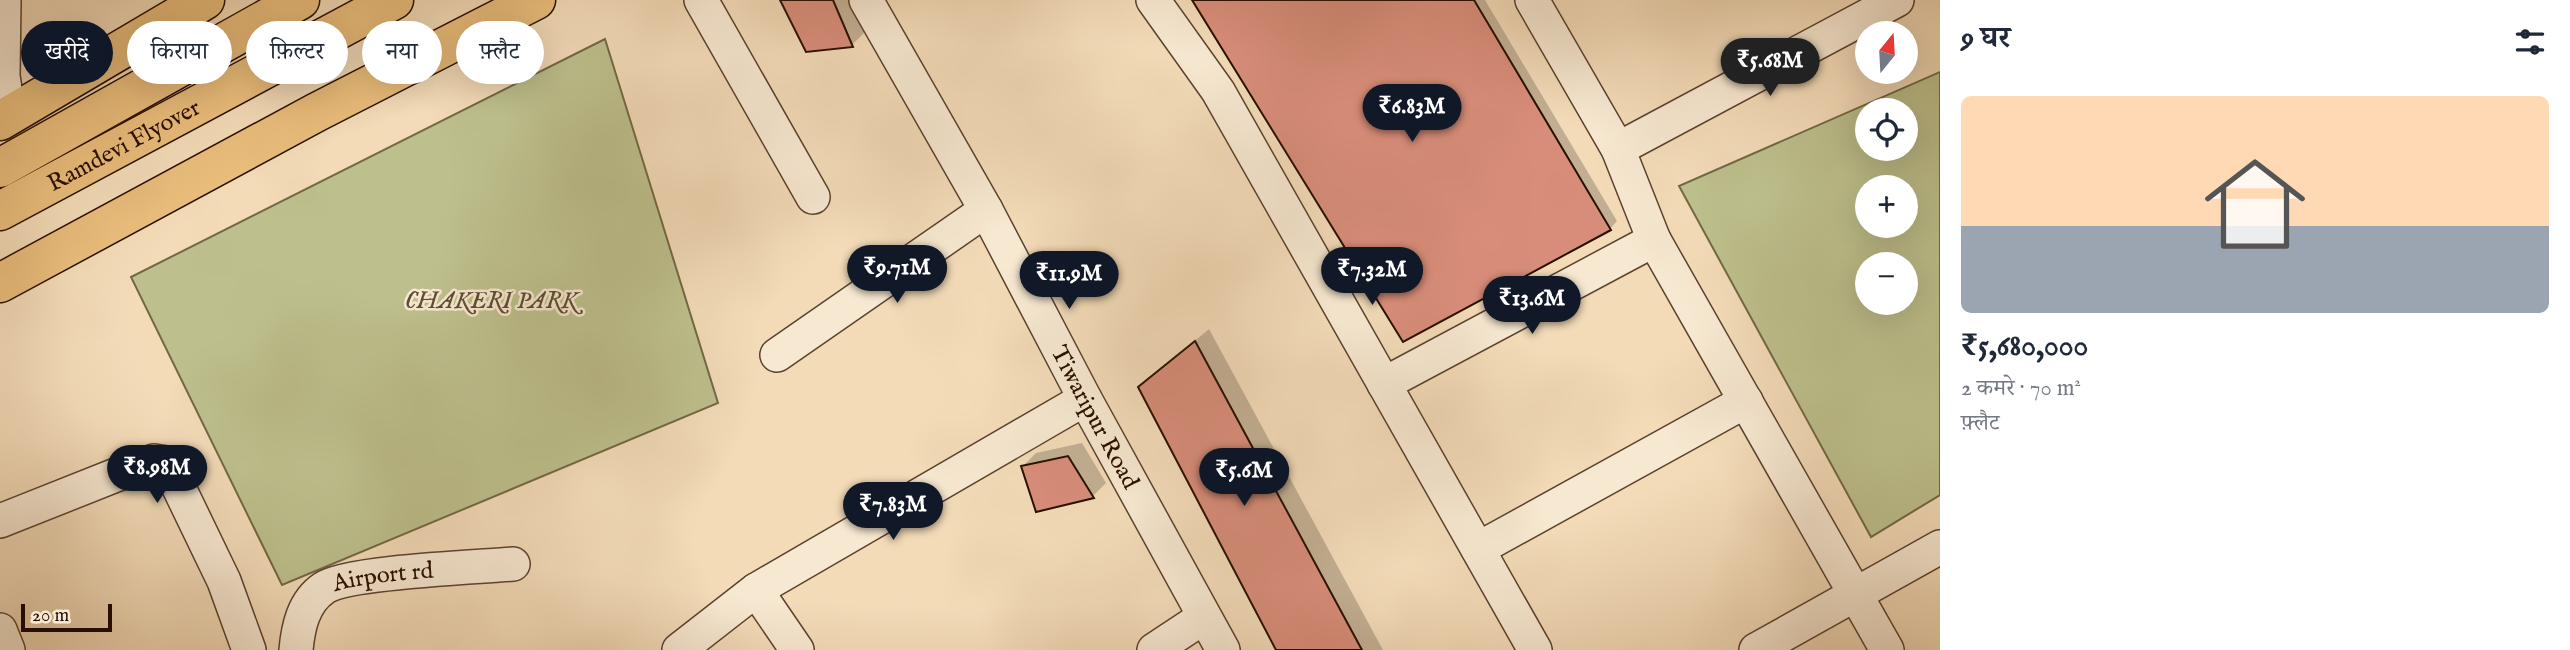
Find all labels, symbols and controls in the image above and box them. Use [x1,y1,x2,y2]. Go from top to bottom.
text: 9 घर [1961,20,2010,58]
chip: खरीदें [21,21,113,84]
chip: किराया [127,21,232,84]
chip: फ़िल्टर [246,21,348,84]
chip: नया [362,21,442,84]
chip: फ़्लैट [456,21,544,84]
north arrow [1855,21,1918,84]
map controls [1855,21,1918,315]
icon: filters [2511,23,2549,61]
pin: ₹5.68M [1713,38,1827,98]
text: ₹5.68M [1737,46,1803,75]
pin: ₹6.83M [1355,85,1469,144]
text: ₹6.83M [1379,92,1445,121]
street label: Ramdevi Flyover [42,93,206,200]
button: locate [1855,98,1918,161]
icon: home [2192,141,2318,267]
button: + [1855,175,1918,238]
pin: ₹9.71M [840,246,954,305]
pin: ₹7.32M [1315,247,1429,307]
pin: ₹11.9M [1012,252,1126,311]
button: − [1855,252,1918,315]
text: ₹9.71M [863,253,931,282]
text: ₹7.32M [1337,255,1407,284]
text: ₹11.9M [1036,259,1102,288]
pin: ₹13.6M [1475,276,1589,336]
text: ₹13.6M [1499,284,1565,313]
park label: CHAKERI PARK [405,286,583,317]
text: ₹5,680,000 [1961,328,2088,366]
street label: Tiwaripur Road [1043,341,1146,495]
text: 2 कमरे · 70 m² [1961,374,2081,403]
text: फ़्लैट [1961,409,1999,438]
pin: ₹8.98M [100,446,214,505]
pin: ₹5.6M [1195,448,1293,508]
text: ₹8.98M [123,453,191,482]
text: ₹5.6M [1215,456,1273,485]
pin: ₹7.83M [836,482,950,542]
text: ₹7.83M [859,490,927,519]
street label: Airport rd [328,556,435,600]
scale bar [21,601,112,633]
text: 20 m [32,604,69,628]

